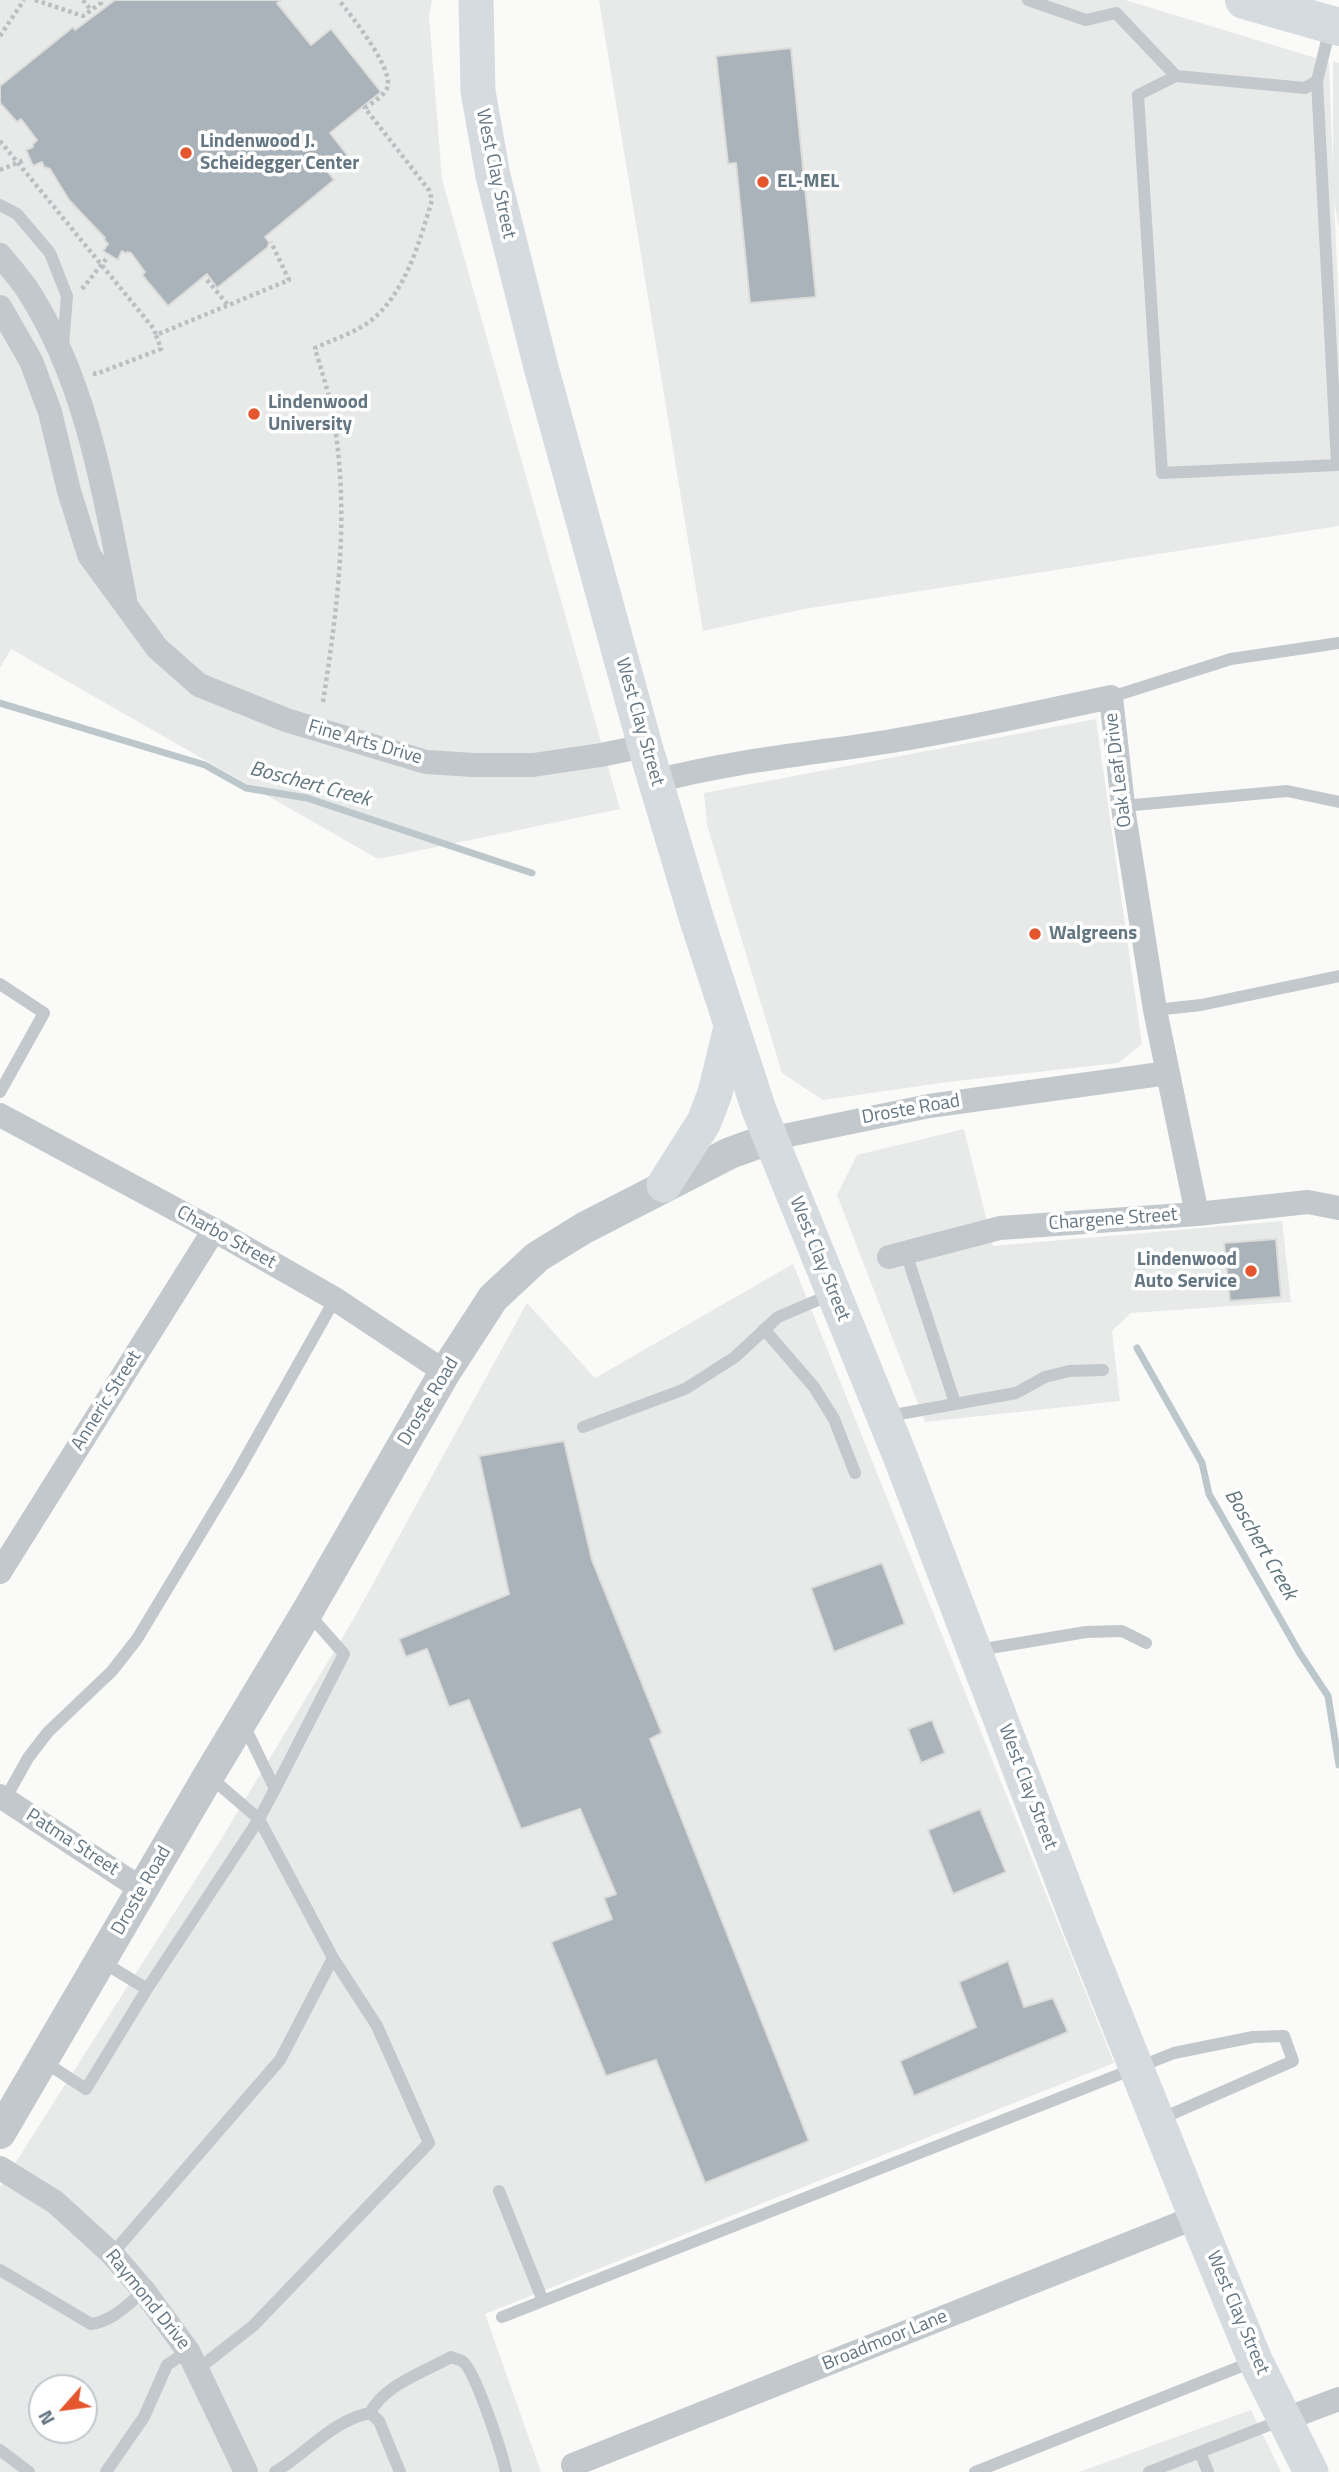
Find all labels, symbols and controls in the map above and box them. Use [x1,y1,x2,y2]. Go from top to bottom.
street label: West Clay Street [470,107,520,241]
place label: Lindenwood J. Scheidegger Center [200,131,359,175]
marker: Lindenwood J. Scheidegger Center [178,145,194,161]
place label: EL-MEL [777,171,839,193]
marker: EL-MEL [755,174,771,190]
place label: Lindenwood University [268,392,368,436]
marker: Lindenwood University [246,406,262,422]
street label: West Clay Street [610,655,668,789]
street label: Oak Leaf Drive [1101,711,1137,829]
street label: Fine Arts Drive [305,716,425,770]
water label: Boschert Creek [247,757,373,813]
place label: Walgreens [1049,923,1137,945]
marker: Walgreens [1027,926,1043,942]
street label: Droste Road [860,1090,962,1130]
street label: West Clay Street [784,1193,854,1325]
street label: Charbo Street [172,1201,280,1275]
street label: Chargene Street [1048,1204,1178,1236]
place label: Lindenwood Auto Service [1134,1249,1237,1293]
marker: Lindenwood Auto Service [1243,1263,1259,1279]
street label: Anneric Street [67,1347,147,1455]
street label: Droste Road [394,1354,464,1450]
water label: Boschert Creek [1218,1485,1302,1605]
street label: West Clay Street [993,1721,1061,1853]
street label: Patma Street [21,1805,123,1881]
street label: Droste Road [107,1842,177,1940]
street label: Raymond Drive [100,2245,194,2355]
street label: West Clay Street [1201,2248,1273,2378]
street label: Broadmoor Lane [819,2306,951,2376]
north arrow [28,2374,98,2444]
text: N [30,2406,62,2431]

